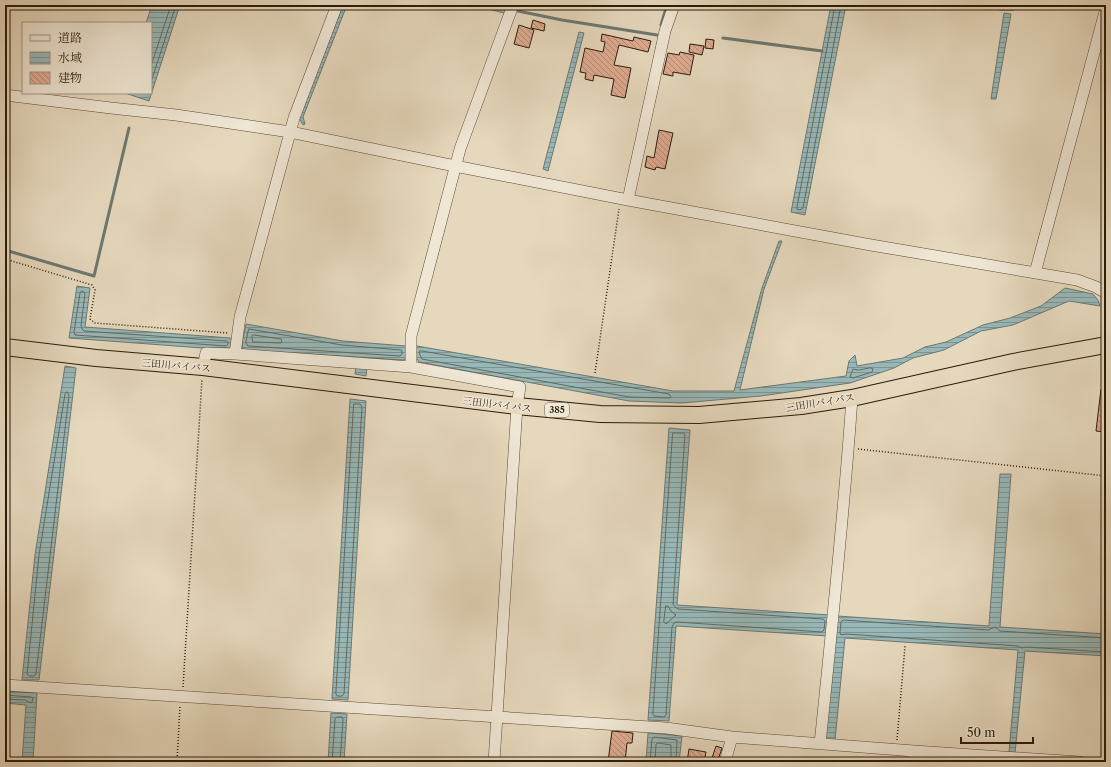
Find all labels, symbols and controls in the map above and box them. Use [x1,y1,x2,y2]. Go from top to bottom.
legend [22,22,152,94]
text: 道路 [58,30,82,45]
text: 水域 [58,50,82,65]
text: 建物 [58,70,82,85]
street label: 三田川バイパス [141,356,211,375]
street label: 三田川バイパス [785,391,856,414]
street label: 三田川バイパス [462,394,532,415]
road number: 385 [545,403,569,417]
scale bar [961,719,1033,745]
text: 50 m [967,725,996,740]

